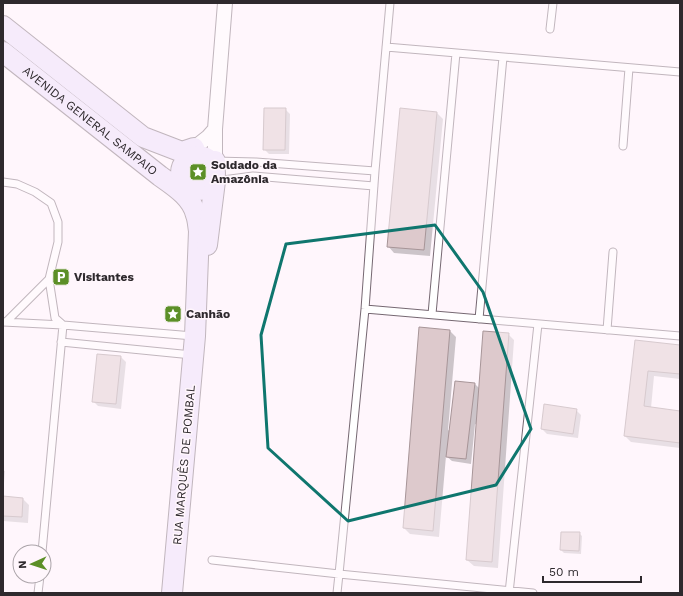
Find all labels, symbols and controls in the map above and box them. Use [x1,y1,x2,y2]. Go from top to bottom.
street label: AVENIDA GENERAL SAMPAIO [20,63,160,178]
place label: Soldado da Amazônia [211,158,277,186]
place icon: Soldado da Amazônia [188,162,208,182]
parking icon: Visitantes [51,267,71,287]
place label: Visitantes [74,270,134,284]
place icon: Canhão [163,304,183,324]
place label: Canhão [186,307,230,321]
street label: RUA MARQUÊS DE POMBAL [170,384,198,546]
north arrow [12,544,52,584]
scale bar [543,558,641,584]
text: N [16,560,29,569]
text: 50 m [549,565,579,579]

